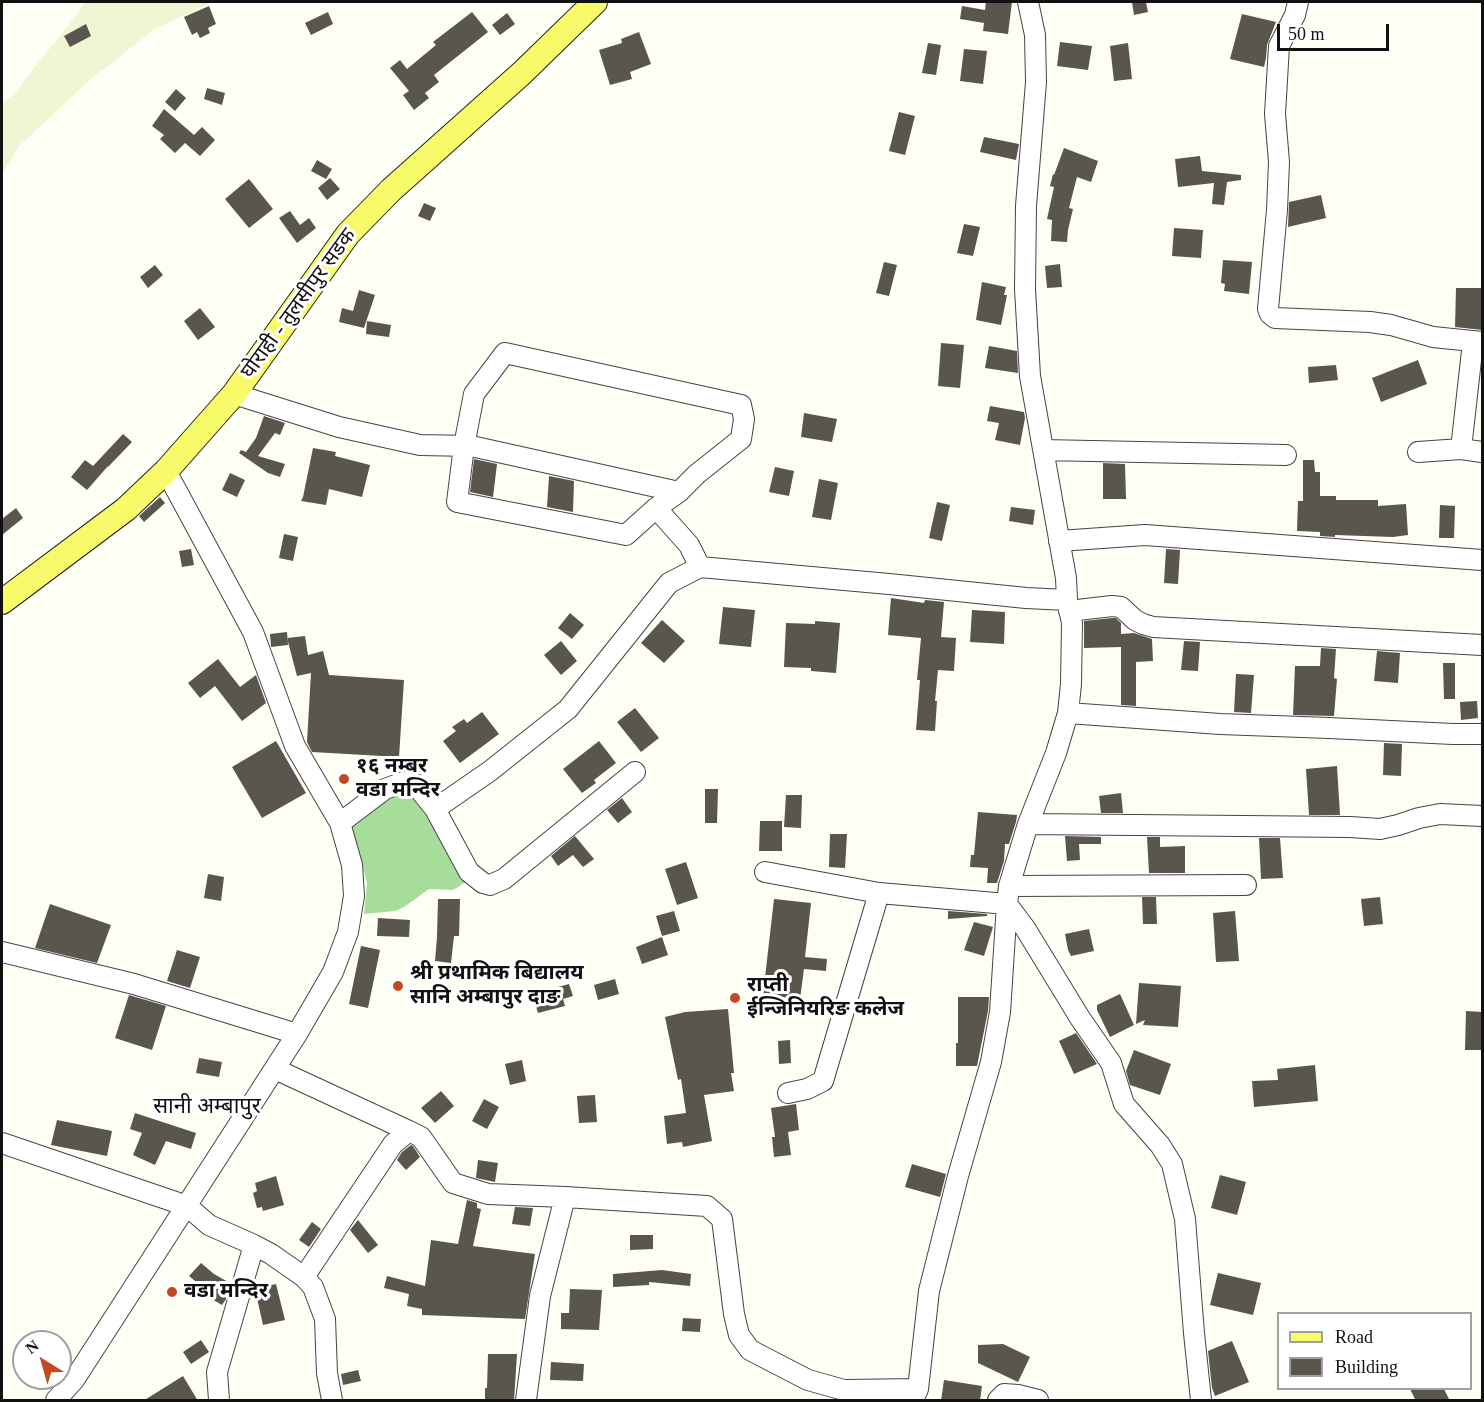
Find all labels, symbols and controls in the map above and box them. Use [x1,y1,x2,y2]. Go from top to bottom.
scale bar [1280,12,1392,50]
text: 50 m [1288,24,1325,44]
street label: घोराही - तुलसीपुर सडक [236,224,362,384]
place label: १६ नम्बर वडा मन्दिर [356,754,440,804]
marker: १६ नम्बर वडा मन्दिर [337,772,351,786]
place label: श्री प्रथामिक बिद्यालय सानि अम्बापुर दाङ [410,961,584,1011]
place label: राप्ती ईन्जिनियरिङ कलेज [747,973,904,1023]
marker: श्री प्रथामिक बिद्यालय सानि अम्बापुर दाङ [391,979,405,993]
marker: राप्ती ईन्जिनियरिङ कलेज [728,991,742,1005]
district label: सानी अम्बापुर [153,1094,261,1120]
place label: वडा मन्दिर [184,1279,268,1305]
marker: वडा मन्दिर [165,1285,179,1299]
legend [1277,1312,1472,1390]
text: Road [1335,1327,1373,1347]
north arrow [12,1330,72,1390]
text: N [22,1337,42,1357]
text: Building [1335,1357,1398,1377]

